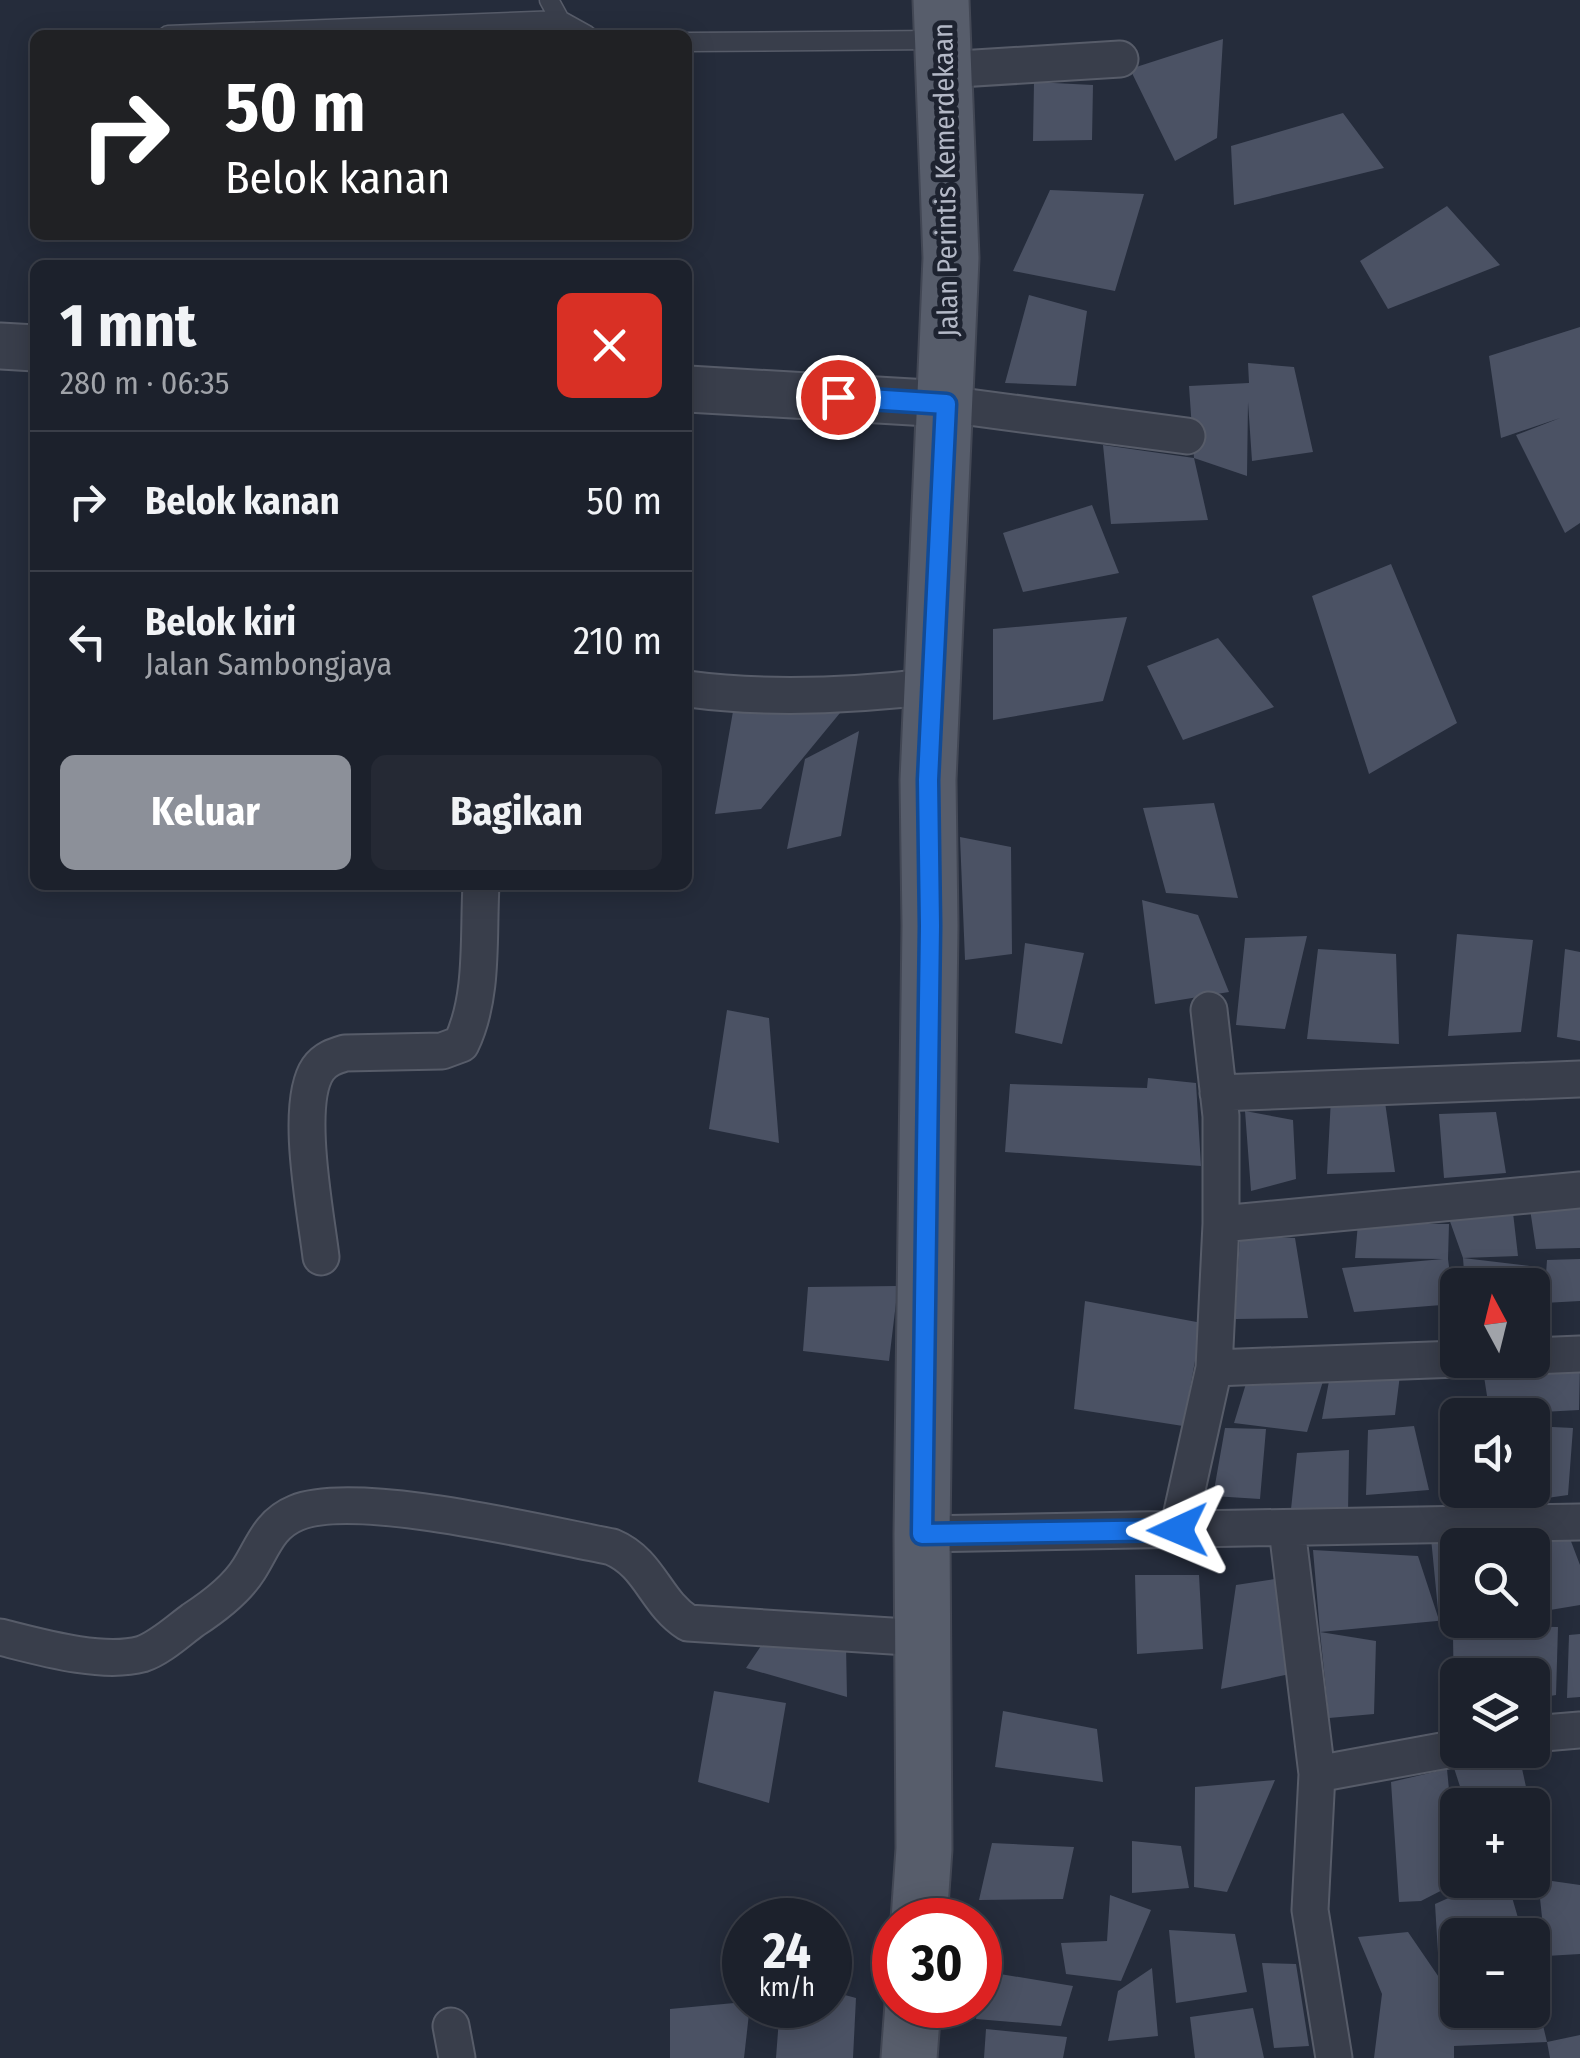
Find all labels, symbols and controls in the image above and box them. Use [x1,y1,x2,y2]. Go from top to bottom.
street label: Jalan Perintis Kemerdekaan [926,23,965,337]
text: 50 m [225,66,366,150]
icon: right [60,70,190,200]
text: Belok kanan [225,151,451,205]
text: 1 mnt [60,290,196,362]
button: close [557,293,662,398]
pin [796,355,881,440]
text: 280 m · 06:35 [60,364,229,402]
icon: arrive [811,370,866,425]
icon: right [60,474,115,529]
text: Belok kanan [145,478,340,524]
text: 50 m [587,478,662,524]
text: Belok kiri [145,599,296,645]
icon: left [60,614,115,669]
text: 210 m [573,618,662,664]
text: Jalan Sambongjaya [145,645,392,683]
button: Keluar [60,755,351,870]
button: Bagikan [371,755,662,870]
north arrow [1440,1268,1550,1378]
map controls [1440,1268,1550,2028]
button: sound [1440,1398,1550,1508]
position arrow [1126,1478,1230,1582]
button: search [1440,1528,1550,1638]
button: layers [1440,1658,1550,1768]
button: + [1440,1788,1550,1898]
speed limit sign: 30 [872,1898,1002,2028]
button: − [1440,1918,1550,2028]
text: 24 [763,1921,811,1981]
text: km/h [759,1973,815,2003]

